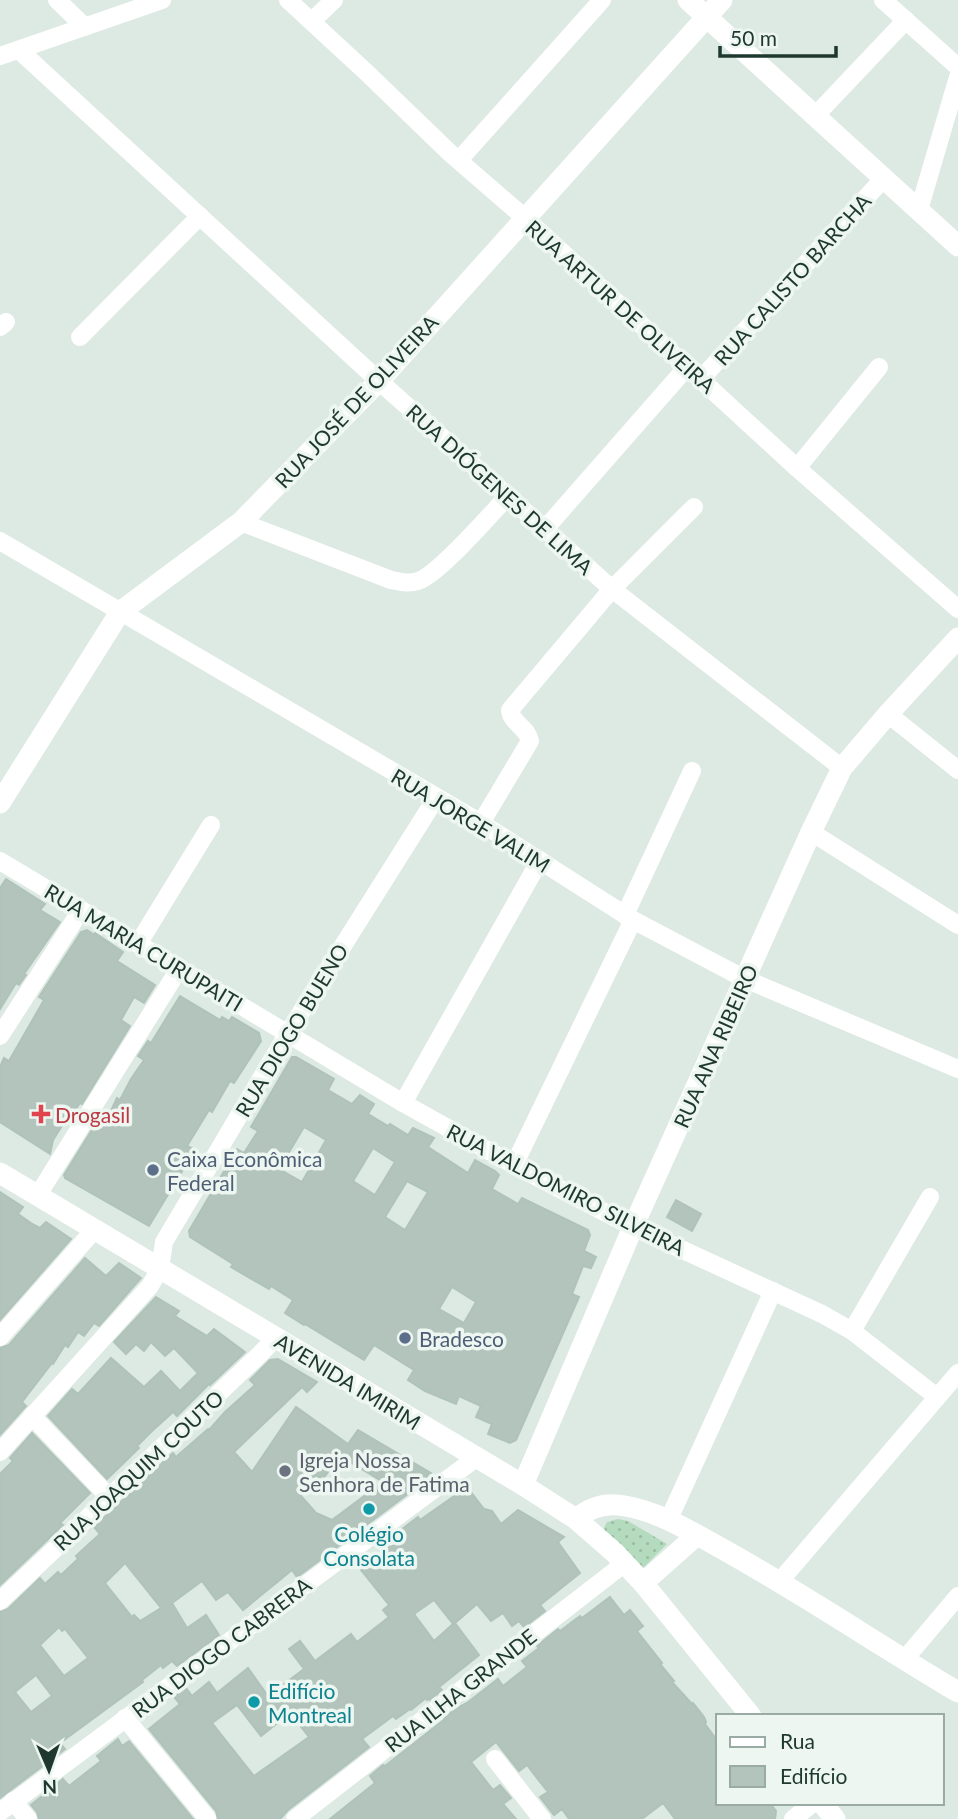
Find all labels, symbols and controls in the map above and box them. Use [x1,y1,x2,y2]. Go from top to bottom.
scale bar [720,14,836,58]
text: 50 m [730,25,777,50]
street label: RUA CALISTO BARCHA [708,188,876,370]
street label: RUA ARTUR DE OLIVEIRA [521,214,721,398]
street label: RUA JOSÉ DE OLIVEIRA [269,309,443,493]
street label: RUA DIÓGENES DE LIMA [402,399,599,580]
street label: RUA JORGE VALIM [387,763,555,877]
street label: RUA MARIA CURUPAITI [40,878,248,1016]
street label: RUA DIOGO BUENO [229,939,353,1121]
street label: RUA ANA RIBEIRO [668,961,762,1131]
place label: Drogasil [55,1102,130,1127]
marker: Drogasil [33,1106,49,1122]
street label: RUA VALDOMIRO SILVEIRA [443,1118,690,1260]
place label: Caixa Econômica Federal [167,1146,323,1195]
marker: Caixa Econômica Federal [145,1162,161,1178]
place label: Bradesco [419,1326,504,1351]
street label: AVENIDA IMIRIM [271,1328,425,1434]
marker: Bradesco [397,1330,413,1346]
street label: RUA JOAQUIM COUTO [48,1385,228,1555]
place label: Igreja Nossa Senhora de Fatima [299,1447,470,1496]
marker: Igreja Nossa Senhora de Fatima [277,1463,293,1479]
marker: Colégio Consolata [361,1501,377,1517]
place label: Colégio Consolata [323,1521,415,1570]
street label: RUA DIOGO CABRERA [127,1571,316,1723]
street label: RUA ILHA GRANDE [379,1623,541,1757]
place label: Edifício Montreal [268,1678,352,1727]
marker: Edifício Montreal [246,1694,262,1710]
legend [716,1714,944,1805]
text: Rua [780,1728,815,1753]
north arrow [14,1735,84,1805]
text: Edifício [780,1763,848,1788]
text: N [42,1776,57,1799]

